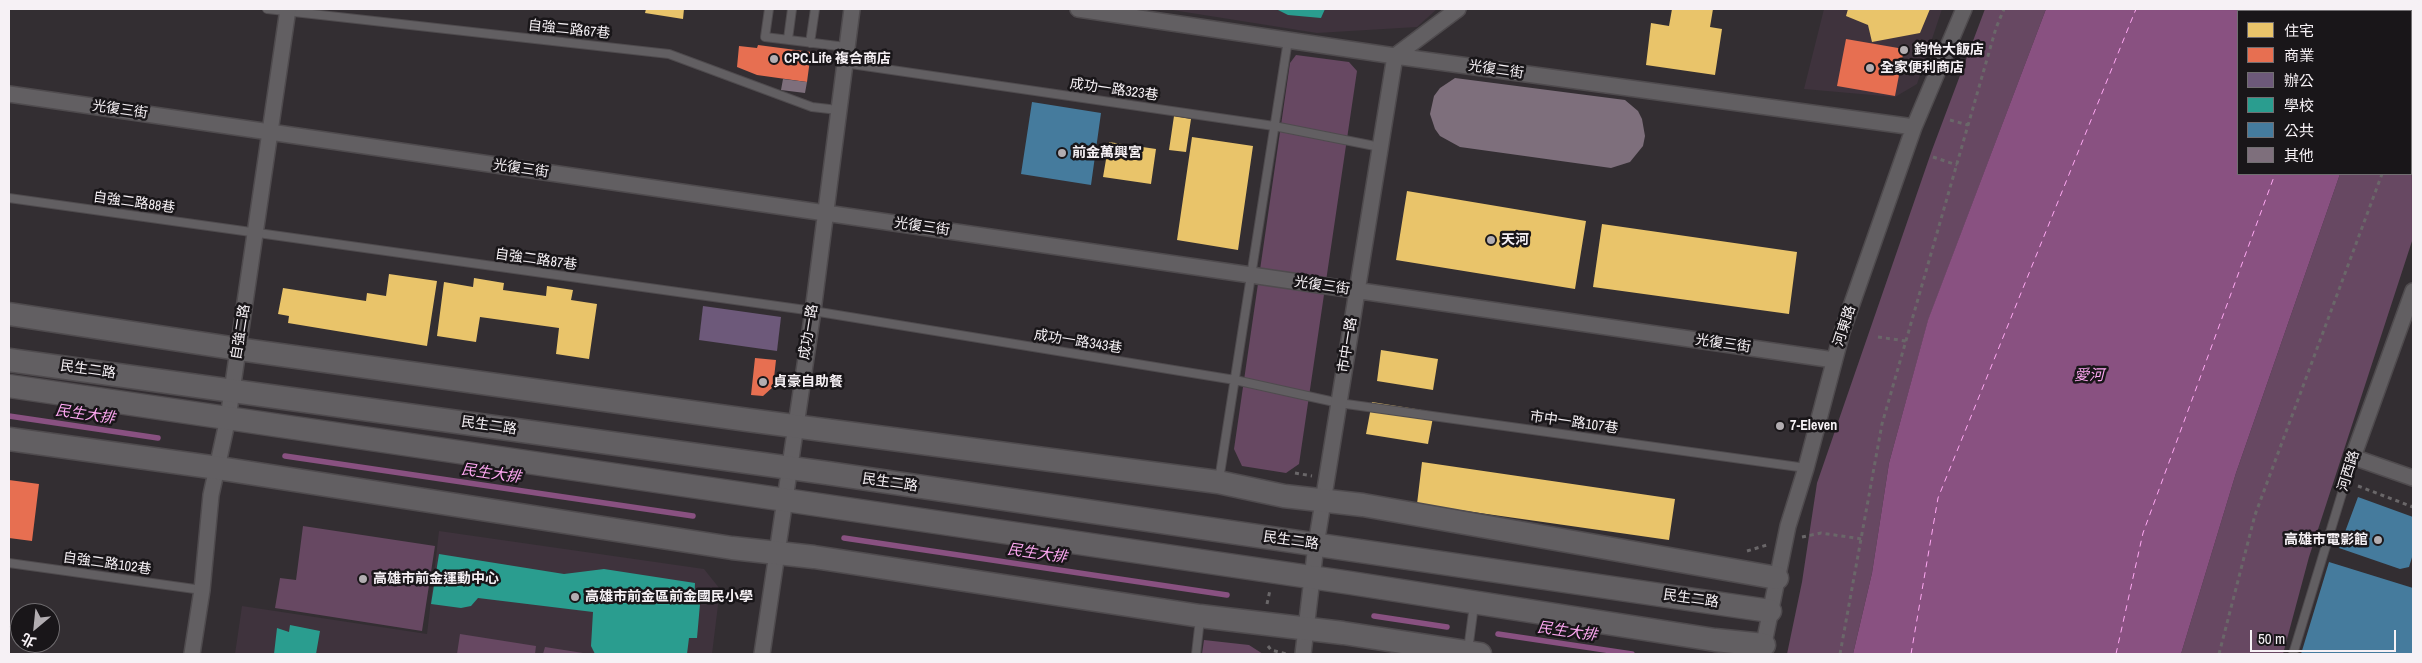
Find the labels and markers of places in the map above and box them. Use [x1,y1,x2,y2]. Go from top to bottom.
place label: 鈞怡大飯店 [1914,42,1984,58]
marker: 鈞怡大飯店 [1898,44,1910,56]
place label: CPC.Life 複合商店 [784,51,891,67]
marker: CPC.Life 複合商店 [768,53,780,65]
place label: 全家便利商店 [1880,60,1964,76]
marker: 全家便利商店 [1864,62,1876,74]
place label: 前金萬興宮 [1072,145,1142,161]
marker: 前金萬興宮 [1056,147,1068,159]
place label: 天河 [1501,232,1529,248]
marker: 天河 [1485,234,1497,246]
place label: 貞豪自助餐 [773,374,843,390]
marker: 貞豪自助餐 [757,376,769,388]
place label: 7-Eleven [1790,418,1837,434]
marker: 7-Eleven [1774,420,1786,432]
place label: 高雄市電影館 [2284,532,2368,548]
marker: 高雄市電影館 [2372,534,2384,546]
place label: 高雄市前金運動中心 [373,571,499,587]
marker: 高雄市前金運動中心 [357,573,369,585]
place label: 高雄市前金區前金國民小學 [585,589,753,605]
marker: 高雄市前金區前金國民小學 [569,591,581,603]

